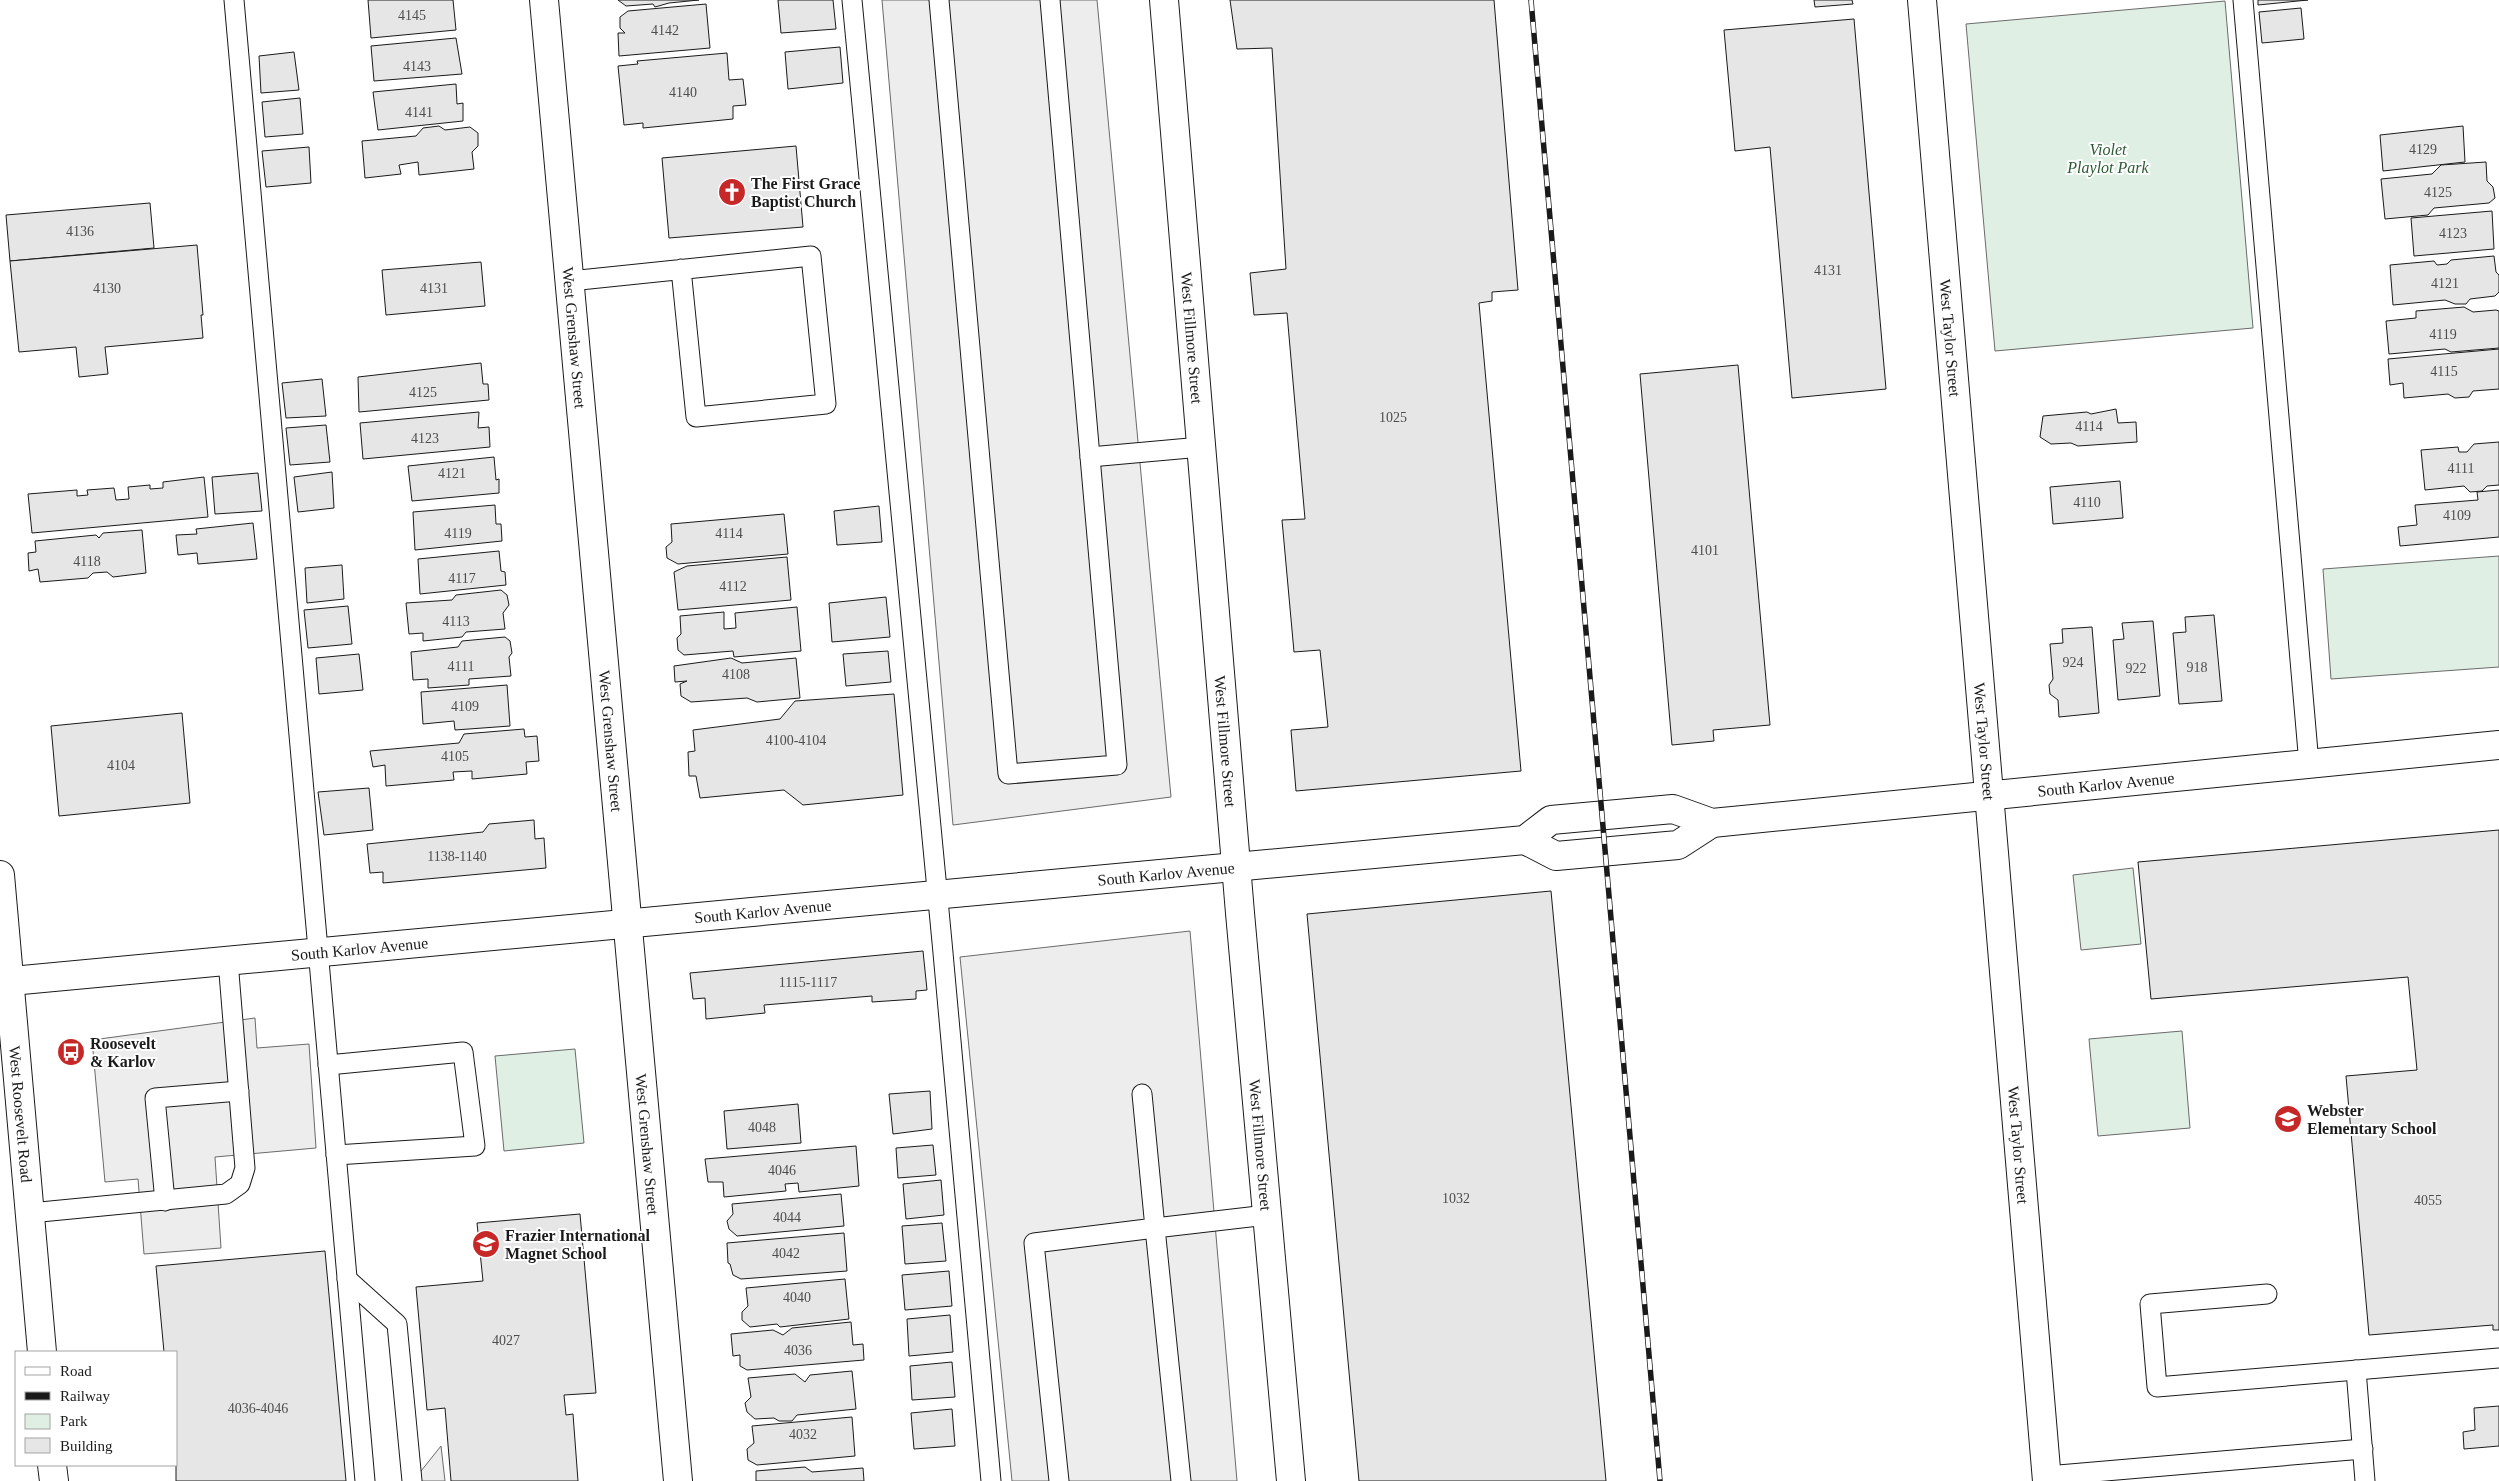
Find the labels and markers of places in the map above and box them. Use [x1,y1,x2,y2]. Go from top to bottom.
place label: The First Grace Baptist Church [751,175,860,211]
church icon: The First Grace Baptist Church [717,177,747,207]
place label: Roosevelt & Karlov [90,1035,156,1070]
bus stop icon: Roosevelt & Karlov [56,1037,86,1067]
place label: Webster Elementary School [2307,1102,2437,1138]
school or university icon: Webster Elementary School [2273,1104,2303,1134]
place label: Frazier International Magnet School [505,1227,651,1263]
school or university icon: Frazier International Magnet School [471,1229,501,1259]

